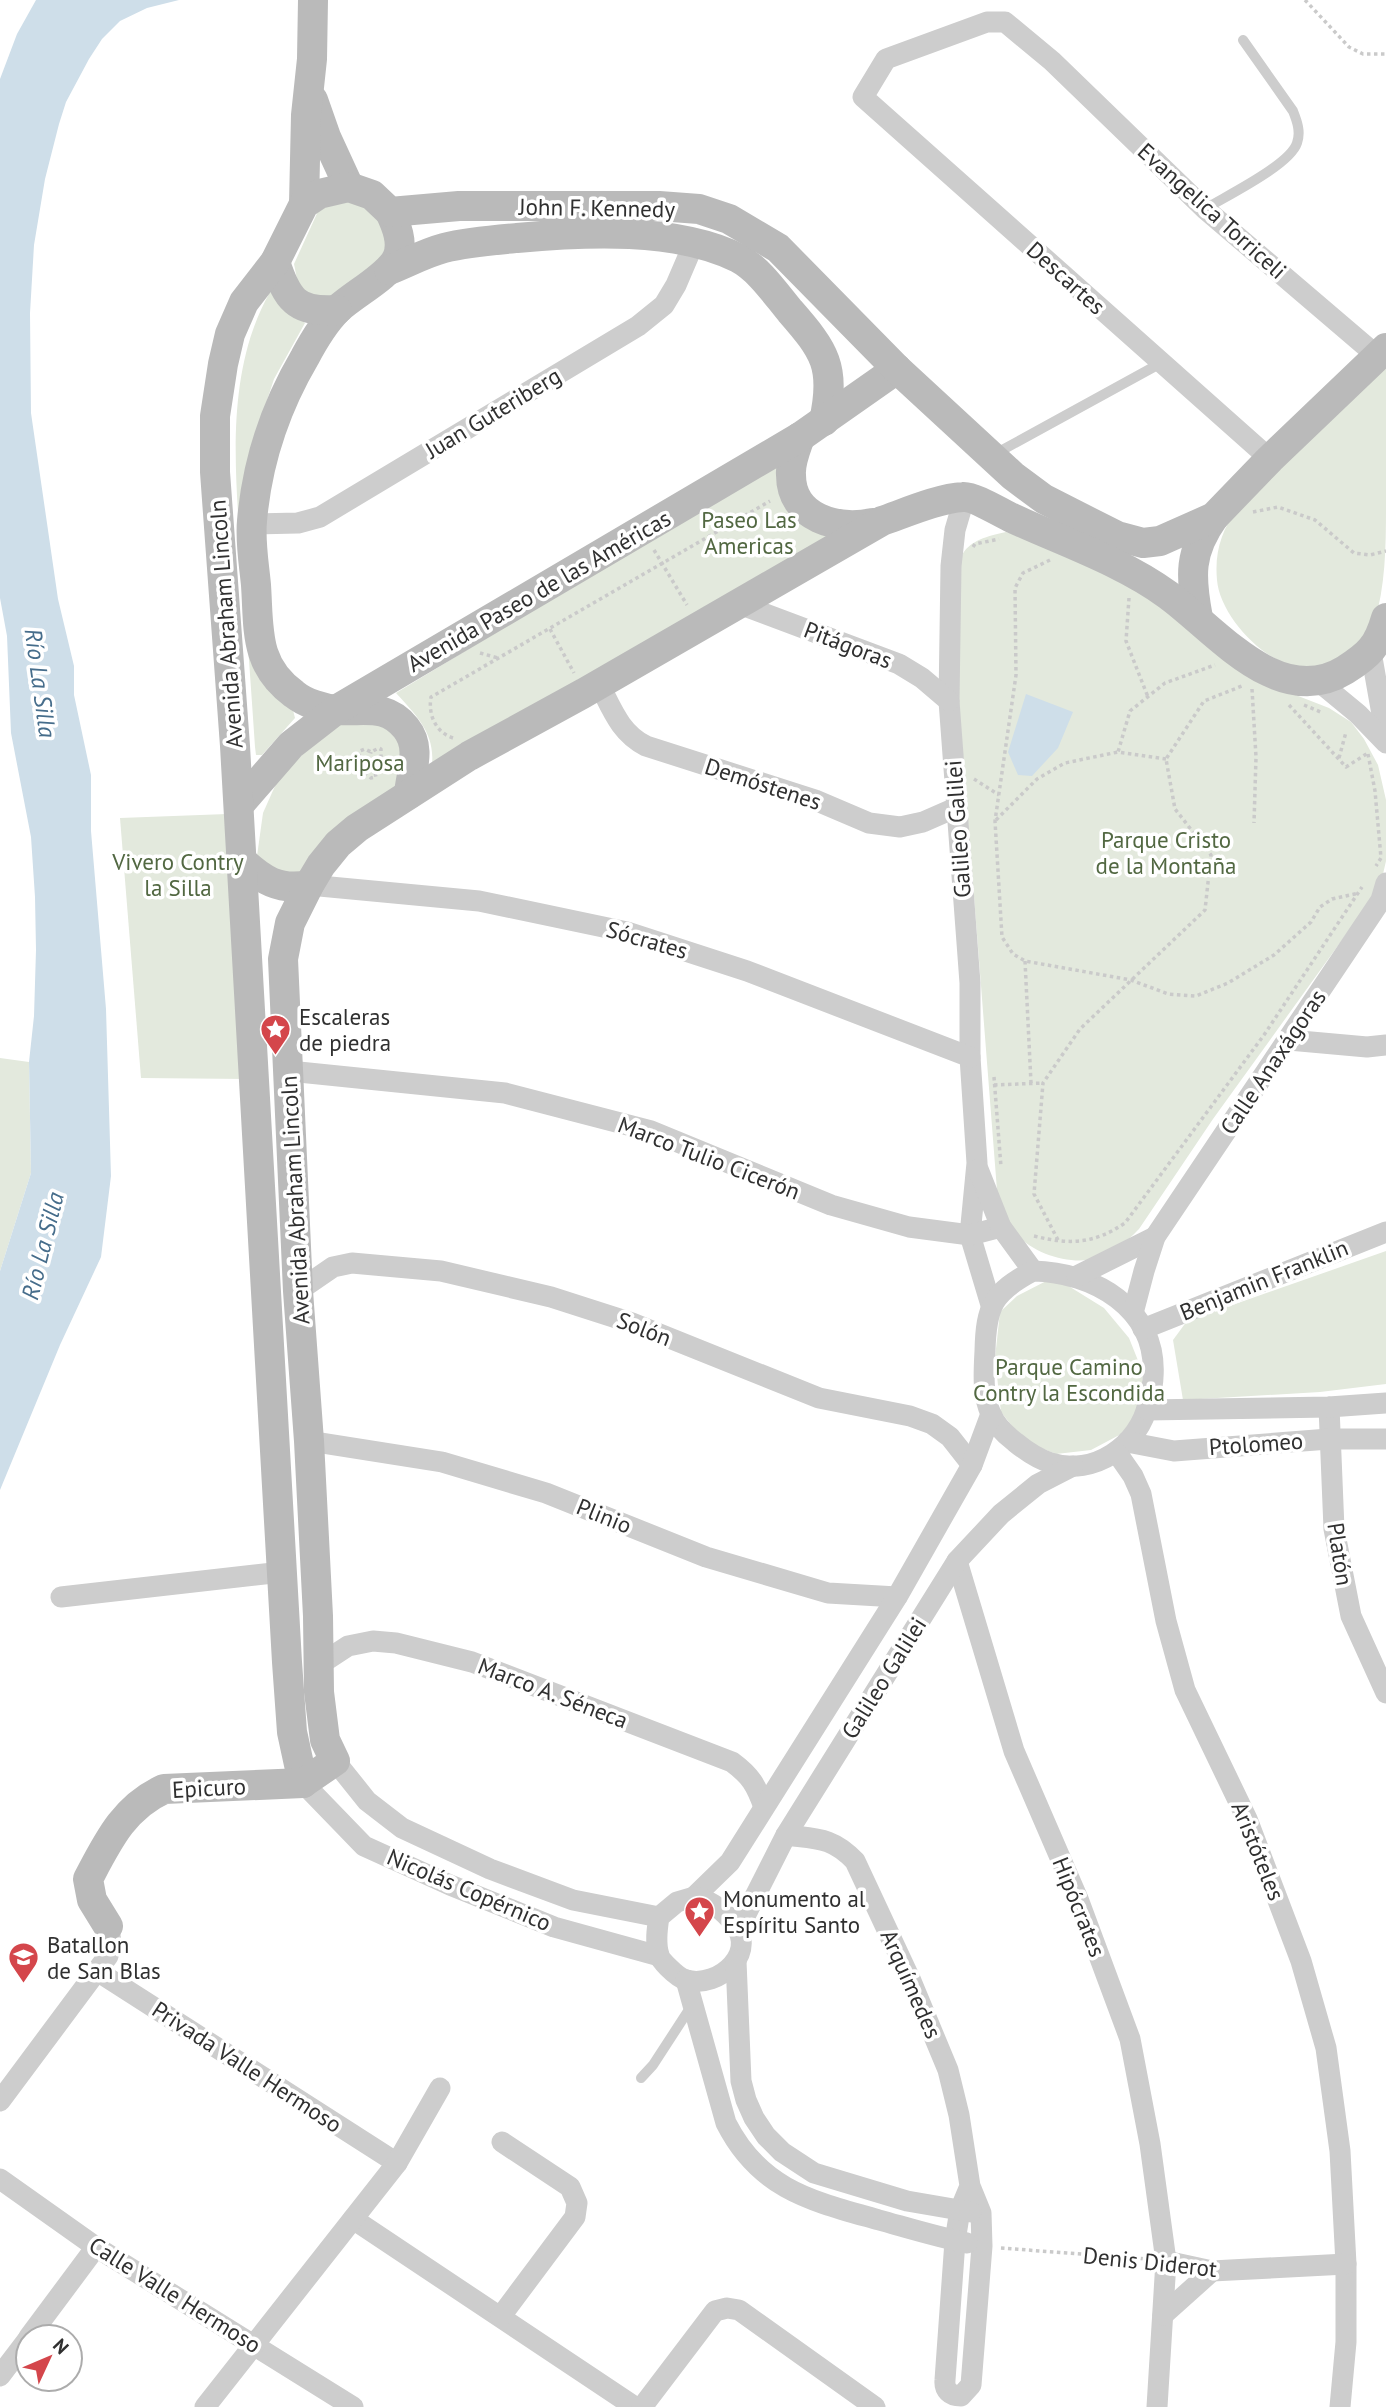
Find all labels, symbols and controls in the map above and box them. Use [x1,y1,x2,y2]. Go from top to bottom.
street label: Evangelica Torriceli [1132,136,1293,285]
street label: John F. Kennedy [518,192,676,223]
street label: Descartes [1021,235,1112,320]
street label: Juan Guteriberg [419,361,566,465]
street label: Avenida Abraham Lincoln [202,499,249,749]
street label: Avenida Paseo de las Américas [402,503,676,678]
park label: Paseo Las Americas [701,505,797,560]
street label: Pitágoras [800,615,896,675]
water label: Río La Silla [17,626,64,740]
park label: Mariposa [315,748,405,777]
street label: Demóstenes [701,751,825,816]
street label: Galileo Galilei [938,759,977,899]
park label: Parque Cristo de la Montaña [1096,825,1236,880]
park label: Vivero Contry la Silla [111,847,244,902]
street label: Sócrates [603,914,691,965]
street label: Calle Anaxágoras [1213,984,1332,1140]
place label: Escaleras de piedra [299,1002,391,1057]
place icon: Escaleras de piedra [259,1013,293,1057]
street label: Avenida Abraham Lincoln [274,1075,315,1325]
street label: Marco Tulio Cicerón [614,1109,804,1206]
water label: Río La Silla [14,1189,71,1303]
street label: Benjamin Franklin [1175,1233,1352,1327]
street label: Solón [613,1305,676,1352]
park label: Parque Camino Contry la Escondida [973,1352,1165,1407]
street label: Ptolomeo [1208,1426,1304,1461]
street label: Plinio [572,1491,636,1540]
street label: Platón [1321,1520,1360,1588]
street label: Galileo Galilei [835,1612,932,1744]
street label: Marco A. Séneca [474,1651,632,1734]
street label: Epicuro [171,1771,247,1804]
street label: Aristóteles [1225,1797,1291,1905]
street label: Nicolás Copérnico [383,1842,556,1937]
street label: Hipócrates [1046,1853,1113,1961]
place label: Monumento al Espíritu Santo [723,1884,866,1939]
place icon: Monumento al Espíritu Santo [683,1895,717,1939]
street label: Arquímedes [875,1925,948,2043]
place label: Batallon de San Blas [47,1930,161,1985]
school or university icon: Batallon de San Blas [7,1941,41,1985]
street label: Privada Valle Hermoso [147,1994,348,2139]
street label: Calle Valle Hermoso [84,2230,267,2359]
street label: Denis Diderot [1082,2240,1219,2283]
north arrow [14,2323,84,2393]
text: N [48,2333,74,2359]

